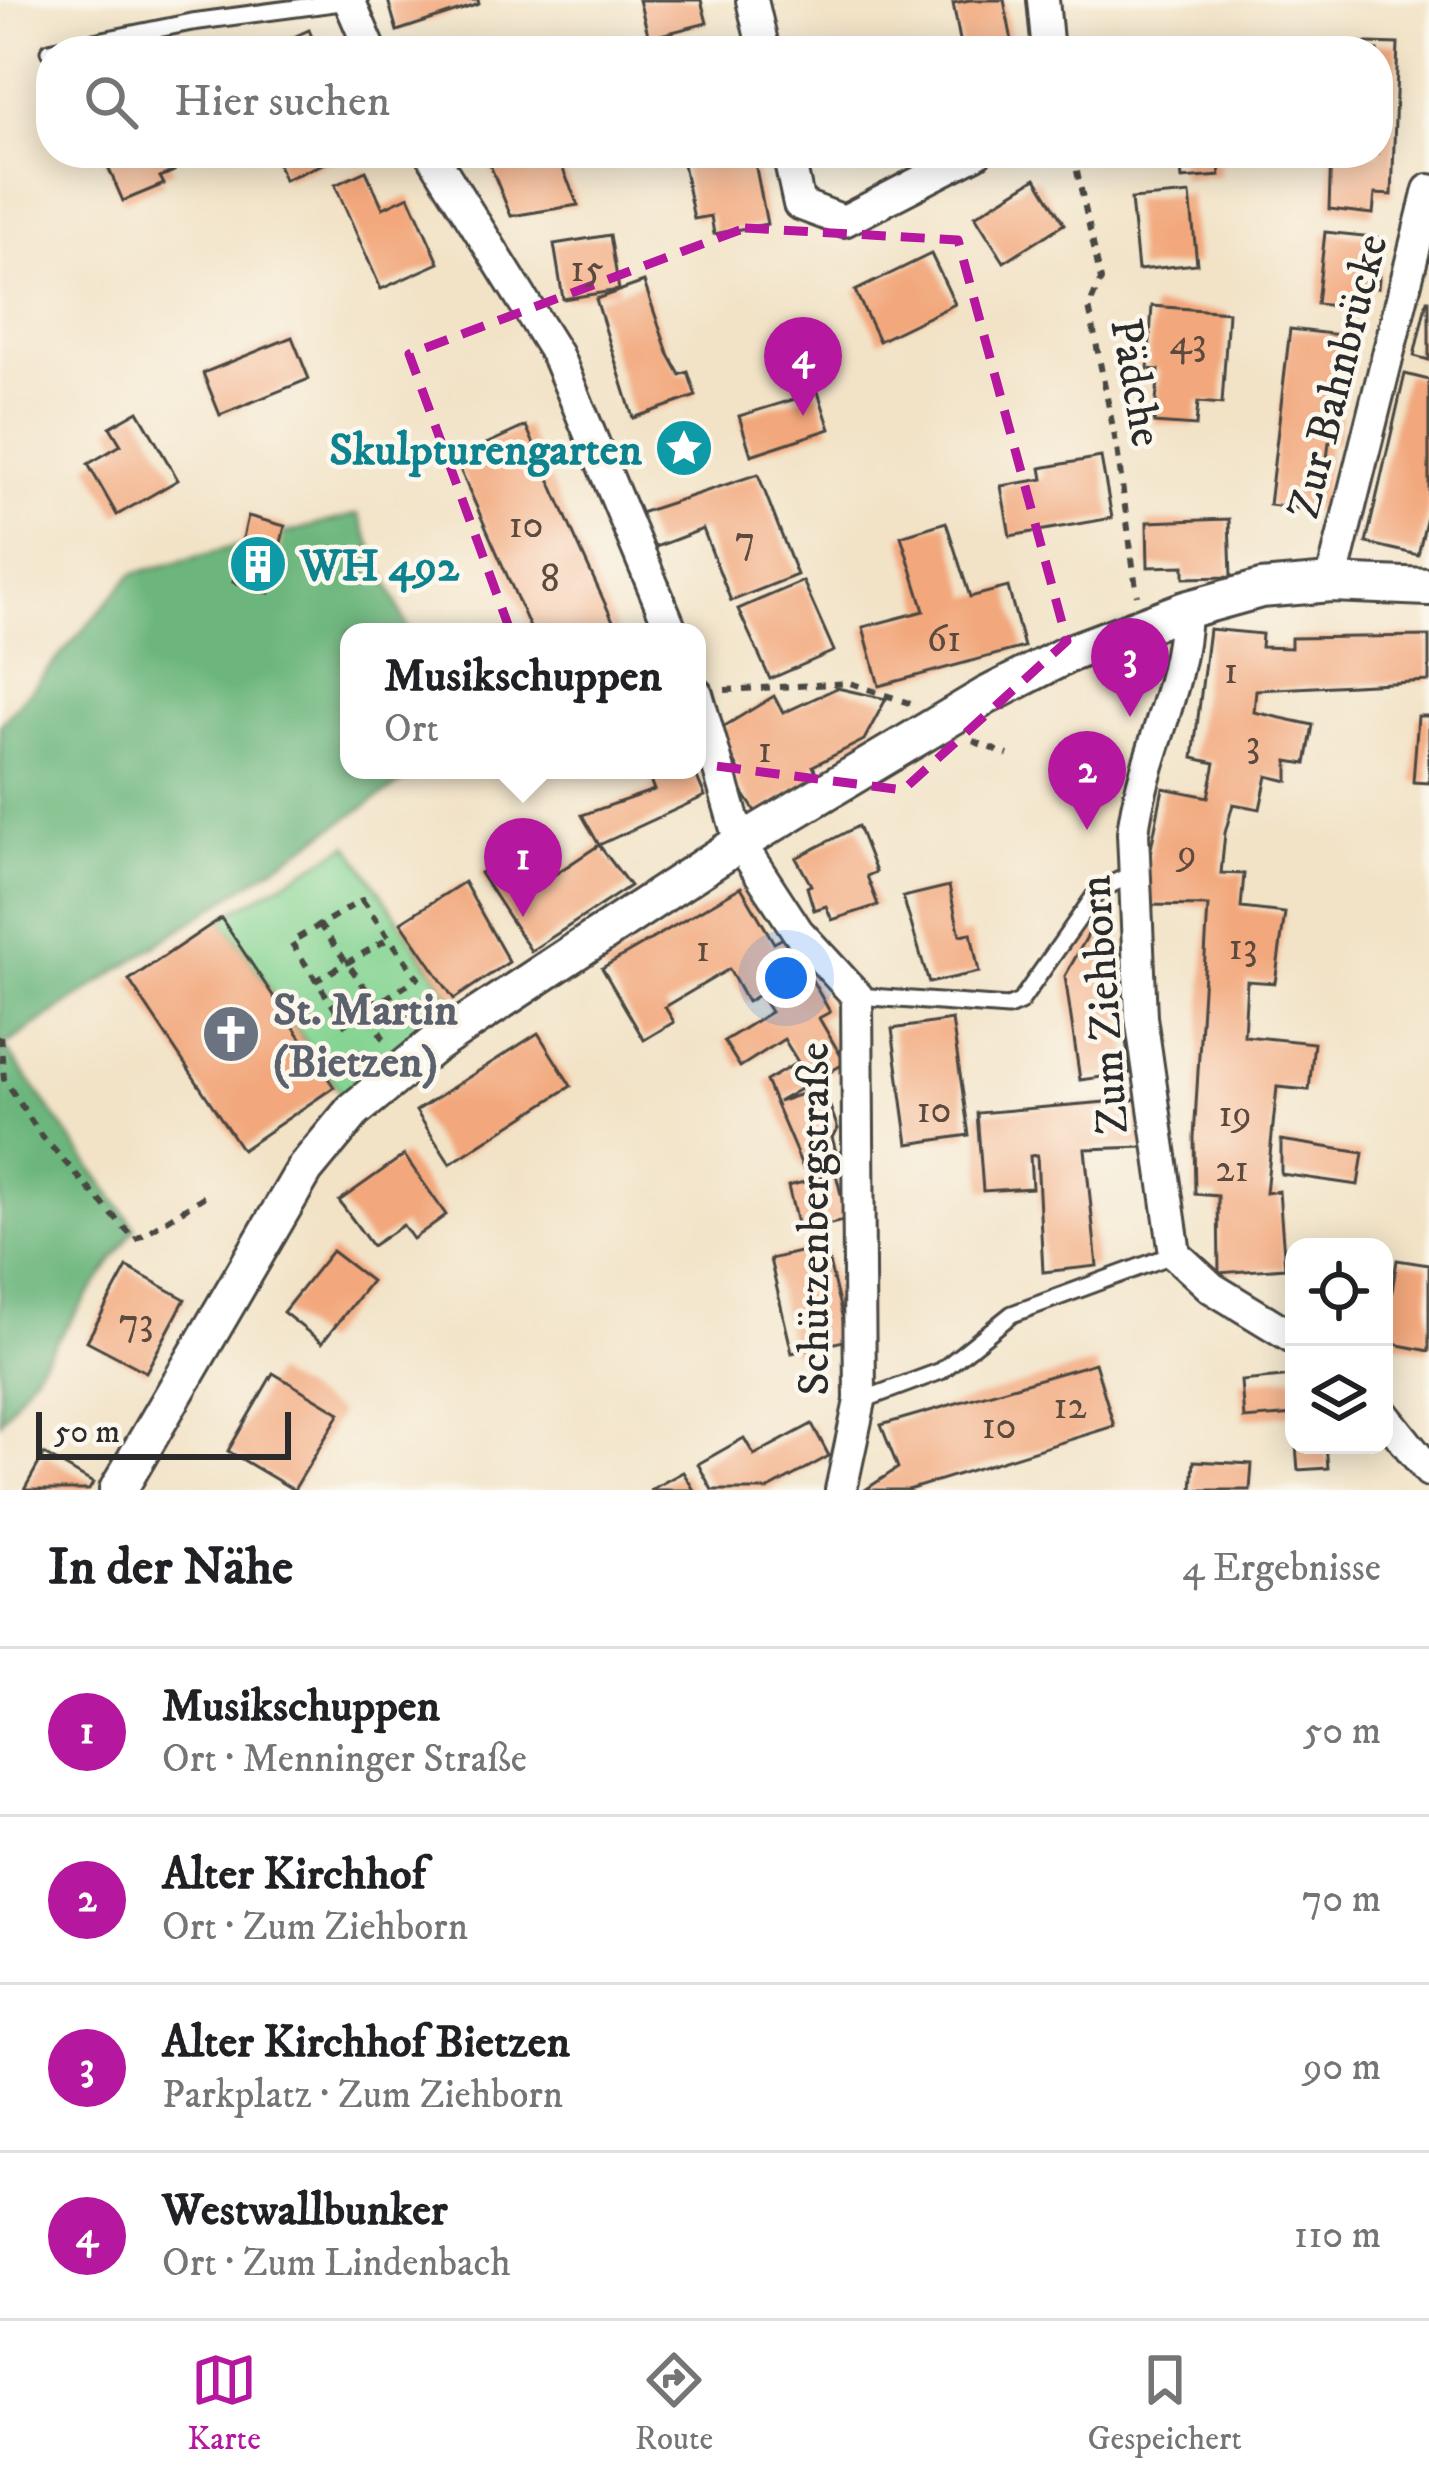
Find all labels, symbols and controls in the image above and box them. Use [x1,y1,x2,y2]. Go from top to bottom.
search box [36,36,1393,168]
icon: search [78,69,144,135]
text: Hier suchen [174,74,390,130]
street label: Zur Bahnbrücke [1277,229,1401,525]
house number: 15 [570,245,604,294]
street label: Pädche [1096,314,1174,451]
pin: 4 [764,317,842,416]
house number: 43 [1169,318,1207,367]
place icon: Skulpturengarten [653,417,715,479]
place label: Skulpturengarten [329,423,642,479]
house number: 10 [508,501,544,550]
house number: 7 [735,516,755,565]
building icon: WH 492 [227,533,289,595]
place label: WH 492 [299,539,460,595]
house number: 8 [540,555,560,604]
house number: 61 [927,615,961,664]
pin: 3 [1091,618,1169,717]
popup [340,623,706,779]
house number: 1 [1224,647,1238,696]
text: Musikschuppen [384,649,662,705]
text: Ort [384,705,439,754]
house number: 3 [1246,720,1260,769]
house number: 1 [758,726,772,775]
pin: 2 [1048,731,1126,830]
pin: 1 [484,818,562,917]
house number: 9 [1175,829,1197,878]
street label: Zum Ziehborn [1068,873,1142,1136]
house number: 13 [1229,923,1257,972]
house number: 1 [696,925,710,974]
your location [756,948,816,1008]
place label: St. Martin (Bietzen) [273,983,458,1091]
church icon: St. Martin (Bietzen) [200,1003,262,1065]
street label: Schützenbergstraße [787,1042,843,1396]
house number: 10 [916,1086,952,1135]
house number: 19 [1218,1090,1252,1139]
house number: 21 [1215,1145,1249,1194]
map controls [1285,1238,1393,1454]
button: locate [1285,1238,1393,1346]
house number: 73 [118,1298,154,1347]
button: layers [1285,1346,1393,1454]
house number: 12 [1053,1382,1087,1431]
house number: 10 [981,1402,1017,1451]
scale bar [36,1406,291,1459]
text: 50 m [54,1412,120,1453]
text: In der Nähe [48,1536,293,1600]
text: 4 Ergebnisse [1182,1544,1381,1593]
text: Musikschuppen [162,1679,440,1735]
text: 1 [80,1707,94,1756]
text: 50 m [1303,1707,1381,1756]
text: Ort · Menninger Straße [162,1735,527,1784]
text: Alter Kirchhof [162,1847,426,1903]
text: 2 [77,1875,97,1924]
text: 70 m [1302,1875,1381,1924]
text: Ort · Zum Ziehborn [162,1903,468,1952]
text: Alter Kirchhof Bietzen [162,2015,570,2071]
text: 3 [80,2043,94,2092]
text: 90 m [1303,2043,1381,2092]
text: Parkplatz · Zum Ziehborn [162,2071,563,2120]
text: Westwallbunker [162,2183,448,2239]
text: 4 [76,2211,98,2260]
text: 110 m [1294,2211,1381,2260]
text: Ort · Zum Lindenbach [162,2239,511,2288]
tab: Karte [187,2347,261,2460]
tab: Route [635,2347,713,2460]
tab: Gespeichert [1087,2347,1242,2460]

